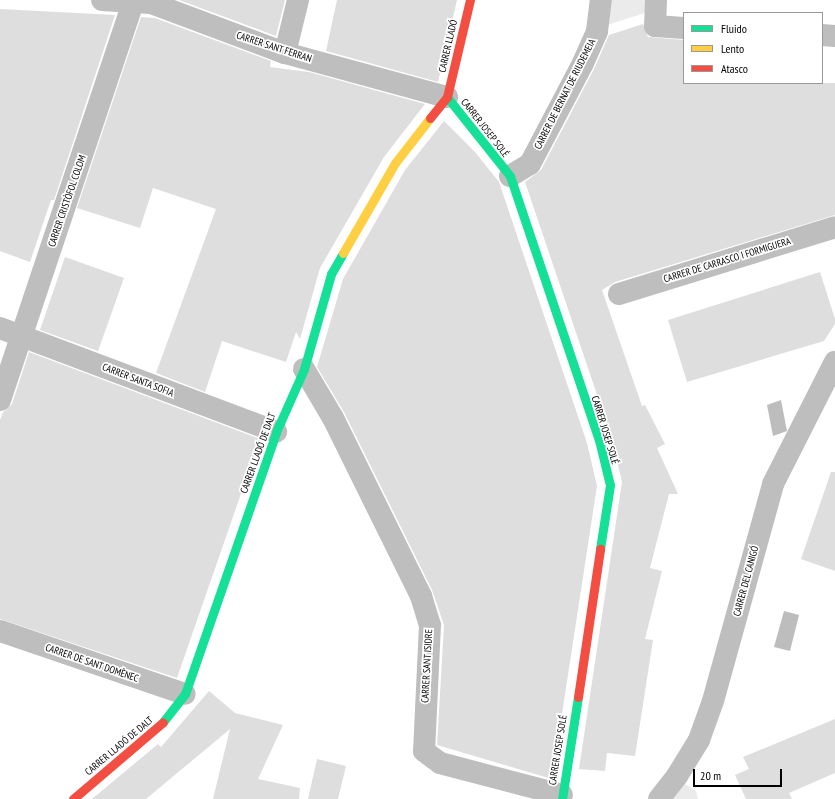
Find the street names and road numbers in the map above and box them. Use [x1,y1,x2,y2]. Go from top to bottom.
street label: CARRER LLADÓ [436,18,460,74]
street label: CARRER SANT FERRAN [235,29,313,65]
street label: CARRER DE BERNAT DE RIUDEMEIA [532,37,598,151]
street label: CARRER JOSEP SOLÉ [458,96,512,160]
street label: CARRER CRISTÒFOL COLOM [46,153,88,249]
street label: CARRER DE CARRASCO I FORMIGUERA [662,235,792,285]
street label: CARRER SANTA SOFIA [100,361,176,399]
street label: CARRER JOSEP SOLÉ [589,394,621,466]
street label: CARRER LLADÓ DE DALT [238,411,278,495]
street label: CARRER DEL CANIGÓ [731,544,761,618]
street label: CARRER SANT ISIDRE [419,629,435,703]
street label: CARRER DE SANT DOMÈNEC [44,641,140,685]
street label: CARRER LLADÓ DE DALT [83,714,155,778]
street label: CARRER JOSEP SOLÉ [547,714,569,786]

